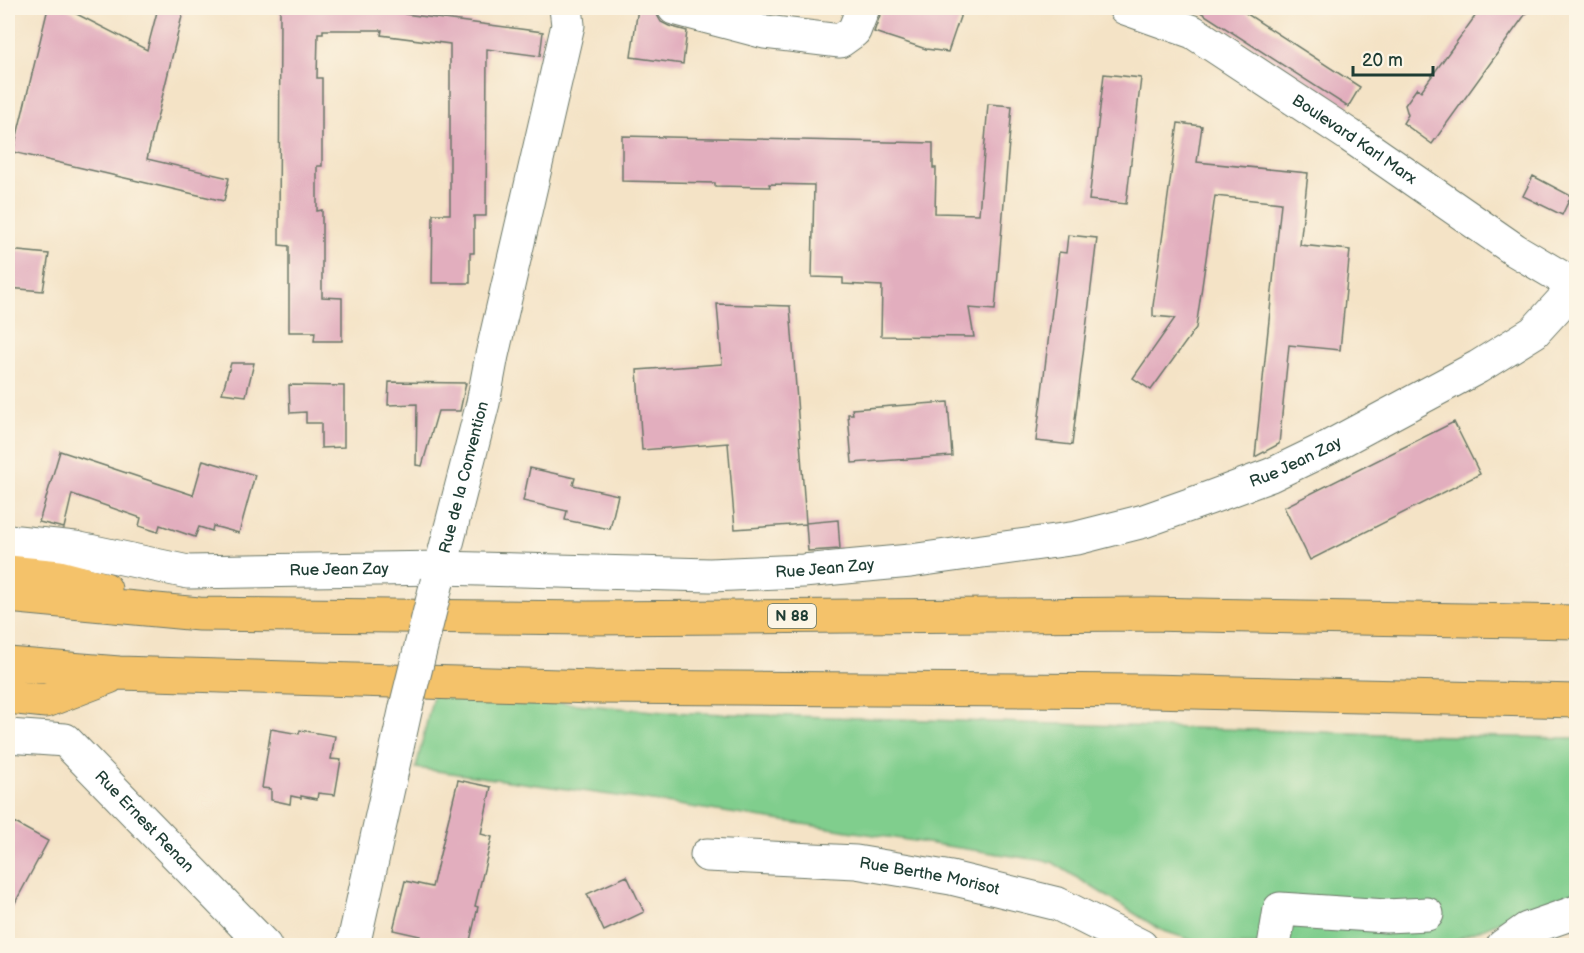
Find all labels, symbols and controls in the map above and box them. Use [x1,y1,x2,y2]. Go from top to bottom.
scale bar [1353,39,1432,77]
text: 20 m [1362,50,1403,71]
street label: Boulevard Karl Marx [1289,91,1421,189]
street label: Rue de la Convention [435,399,493,555]
street label: Rue Jean Zay [1247,432,1346,492]
street label: Rue Jean Zay [775,555,876,582]
street label: Rue Jean Zay [289,559,390,580]
road number: N 88 [768,604,816,628]
street label: Rue Ernest Renan [91,767,198,876]
street label: Rue Berthe Morisot [858,853,1002,899]

